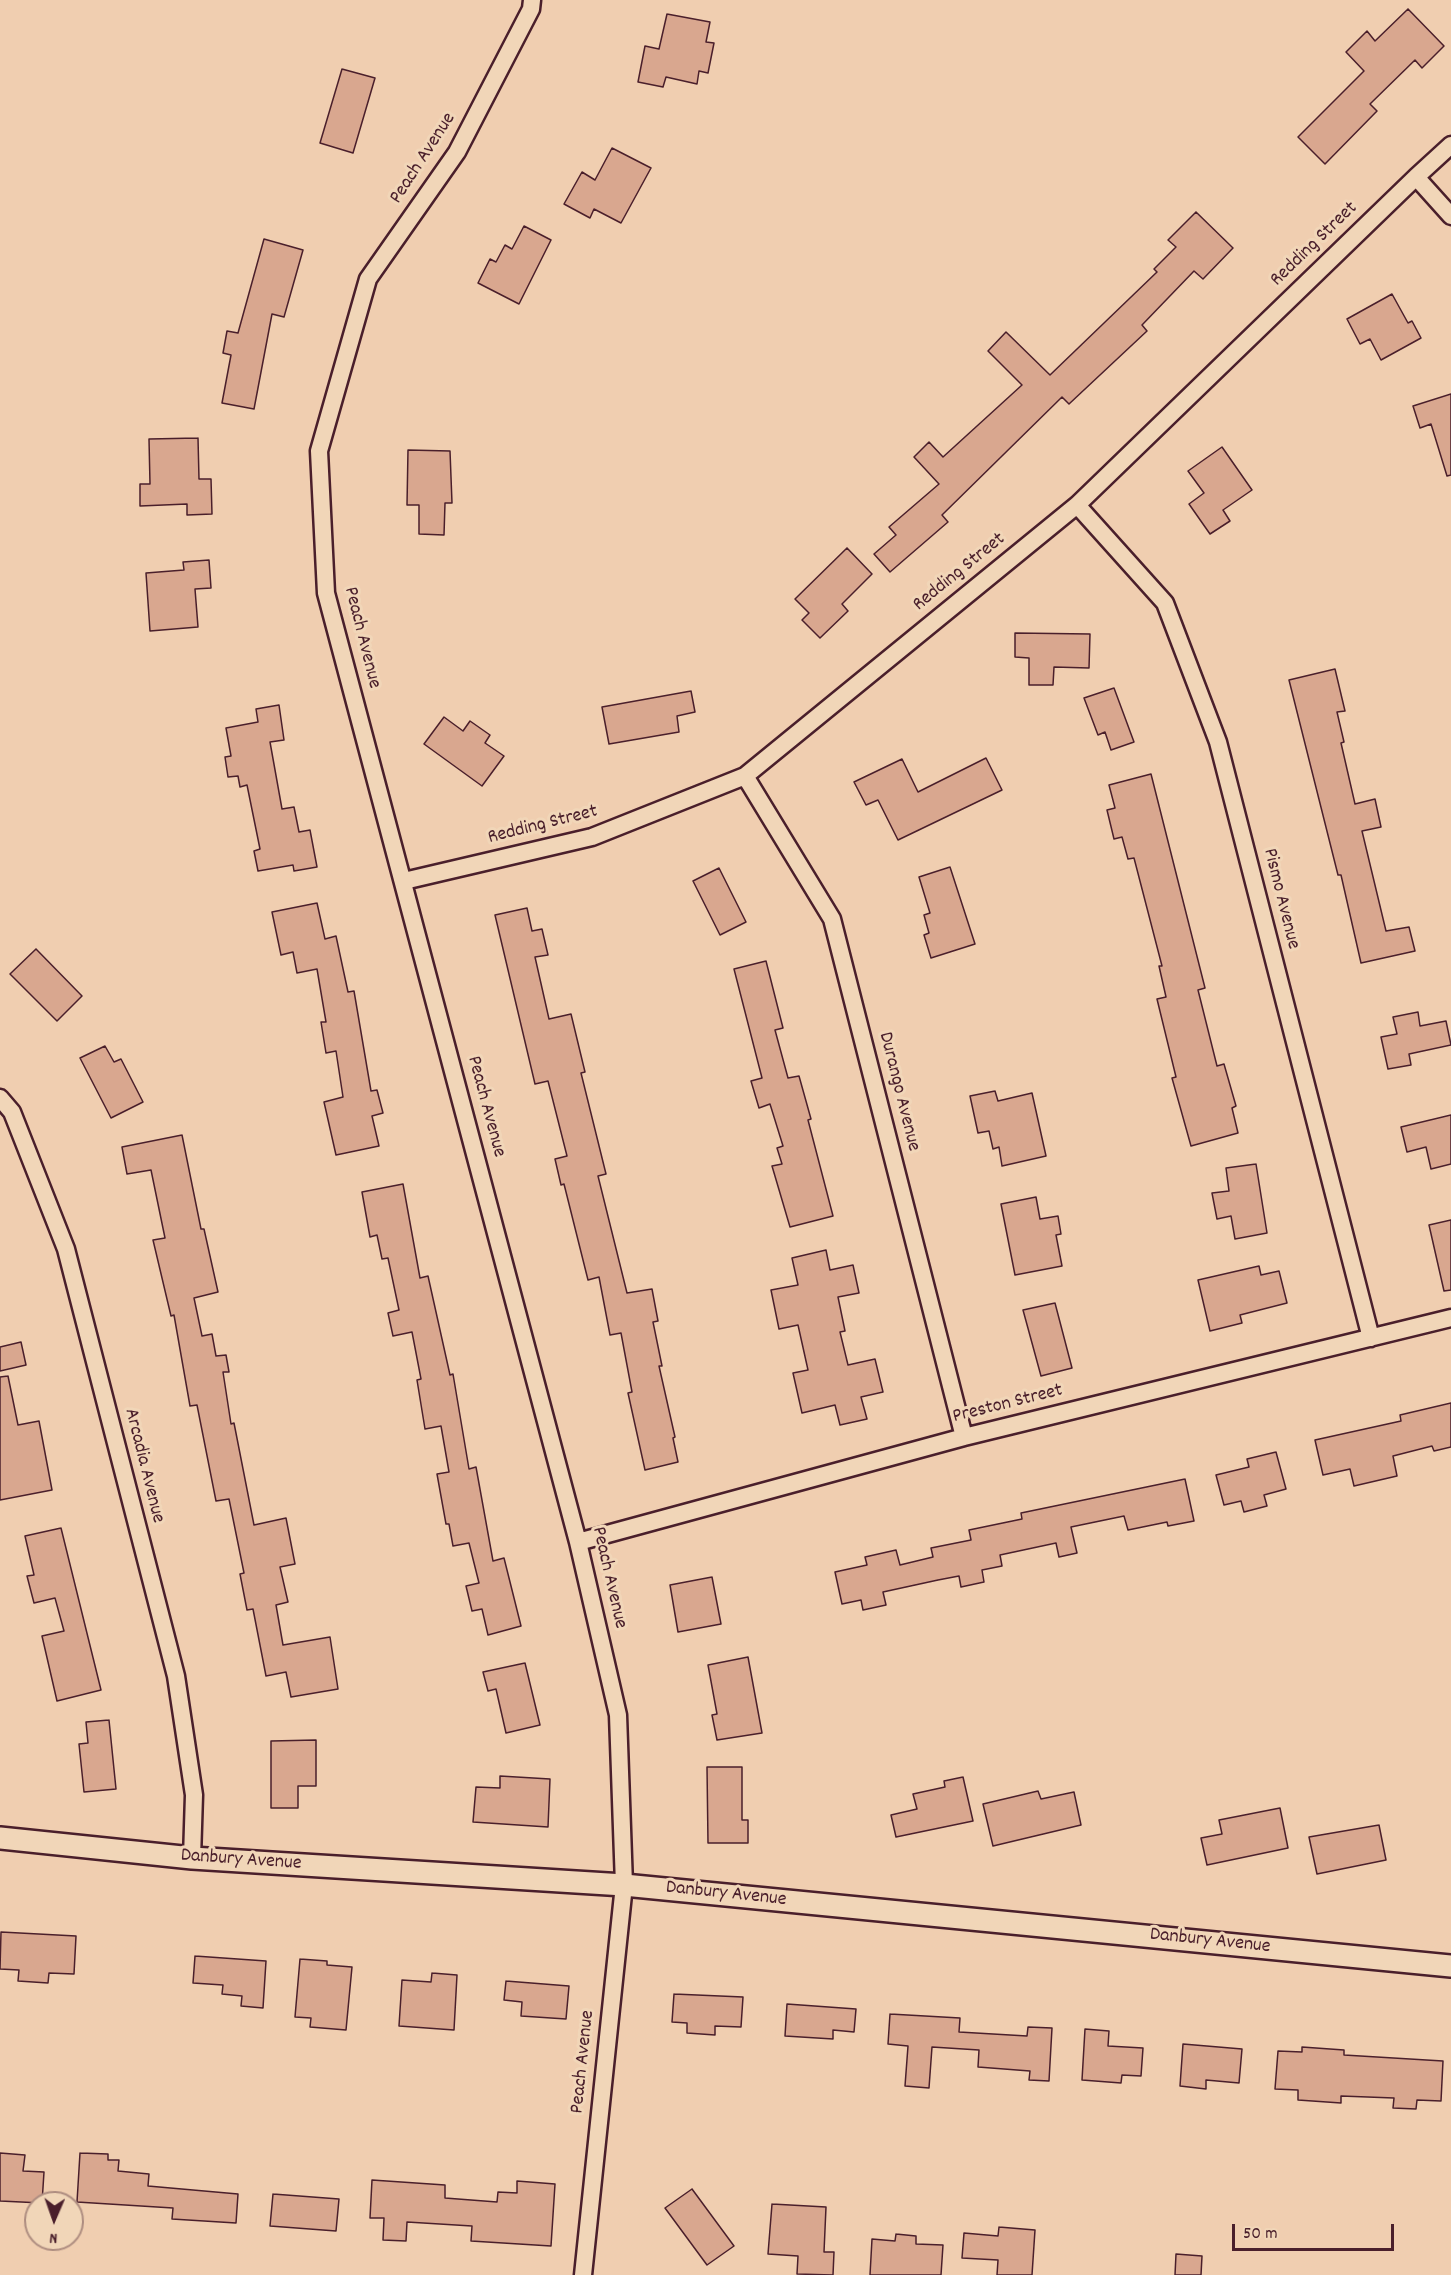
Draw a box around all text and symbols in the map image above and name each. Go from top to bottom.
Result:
street label: Peach Avenue [386,109,462,209]
street label: Redding Street [1266,197,1364,293]
street label: Redding Street [909,528,1011,618]
street label: Peach Avenue [337,585,385,691]
street label: Redding Street [486,801,600,851]
street label: Pismo Avenue [1256,846,1304,952]
street label: Durango Avenue [872,1030,924,1154]
street label: Peach Avenue [460,1054,510,1160]
street label: Preston Street [951,1380,1065,1430]
street label: Arcadia Avenue [117,1406,169,1526]
street label: Peach Avenue [585,1525,631,1631]
street label: Danbury Avenue [180,1845,302,1877]
street label: Danbury Avenue [665,1877,787,1913]
street label: Danbury Avenue [1149,1924,1271,1960]
street label: Peach Avenue [567,2009,601,2115]
north arrow [24,2191,84,2251]
scale bar [1235,2212,1397,2250]
text: 50 m [1243,2222,1278,2247]
text: N [49,2226,58,2249]

